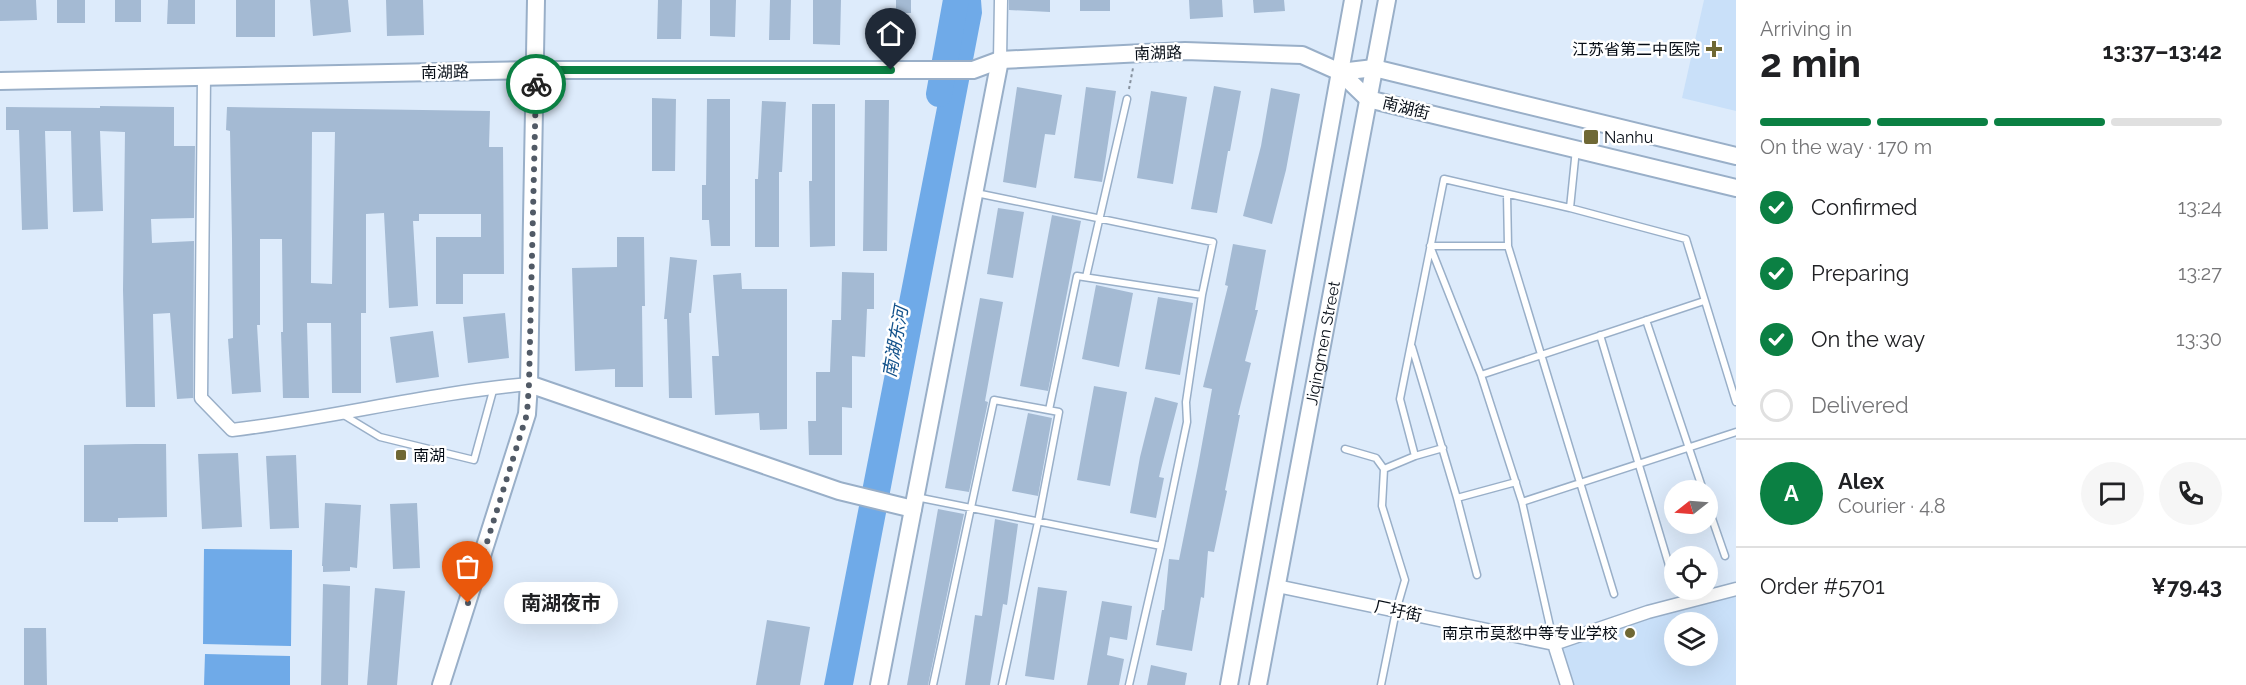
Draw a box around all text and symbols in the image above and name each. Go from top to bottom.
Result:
pin [865,8,916,70]
icon: home [874,17,907,50]
text: Arriving in [1760,17,1852,41]
text: 13:37–13:42 [2102,38,2222,64]
place label: 江苏省第二中医院 [1572,40,1700,59]
marker: 江苏省第二中医院 [1705,40,1723,58]
text: 2 min [1760,40,1861,86]
street label: 南湖路 [1134,43,1182,63]
courier [506,54,566,114]
street label: 南湖路 [421,62,469,82]
icon: bike [520,68,553,101]
street label: 南湖街 [1380,93,1432,123]
marker: Nanhu [1582,128,1600,146]
place label: Nanhu [1604,128,1653,147]
text: On the way · 170 m [1760,135,1932,159]
icon: check [1760,191,1793,224]
text: Confirmed [1811,194,1918,220]
text: 13:24 [2178,195,2222,219]
icon: check [1760,257,1793,290]
text: Preparing [1811,260,1909,286]
text: 13:27 [2178,261,2222,285]
street label: Jiqingmen Street [1301,279,1343,407]
water label: 南湖东河 [878,302,912,379]
icon: check [1760,323,1793,356]
text: On the way [1811,326,1925,352]
text: 13:30 [2176,327,2222,351]
text: Delivered [1811,392,1909,418]
place label: 南湖 [413,446,445,465]
marker: 南湖 [394,448,408,462]
button: chat [2081,462,2144,525]
button: phone [2159,462,2222,525]
text: Alex [1838,468,1884,494]
north arrow [1664,480,1718,534]
map controls [1664,480,1718,666]
text: A [1784,480,1799,506]
text: Courier · 4.8 [1838,494,1946,518]
pin [442,541,493,603]
button: locate [1664,546,1718,600]
icon: bag [451,550,484,583]
text: Order #5701 [1760,573,1885,599]
text: ¥79.43 [2151,573,2222,599]
callout: 南湖夜市 [504,582,618,624]
text: 南湖夜市 [521,591,601,615]
street label: 厂圩街 [1373,597,1423,625]
button: layers [1664,612,1718,666]
place label: 南京市莫愁中等专业学校 [1442,624,1618,643]
marker: 南京市莫愁中等专业学校 [1623,626,1637,640]

